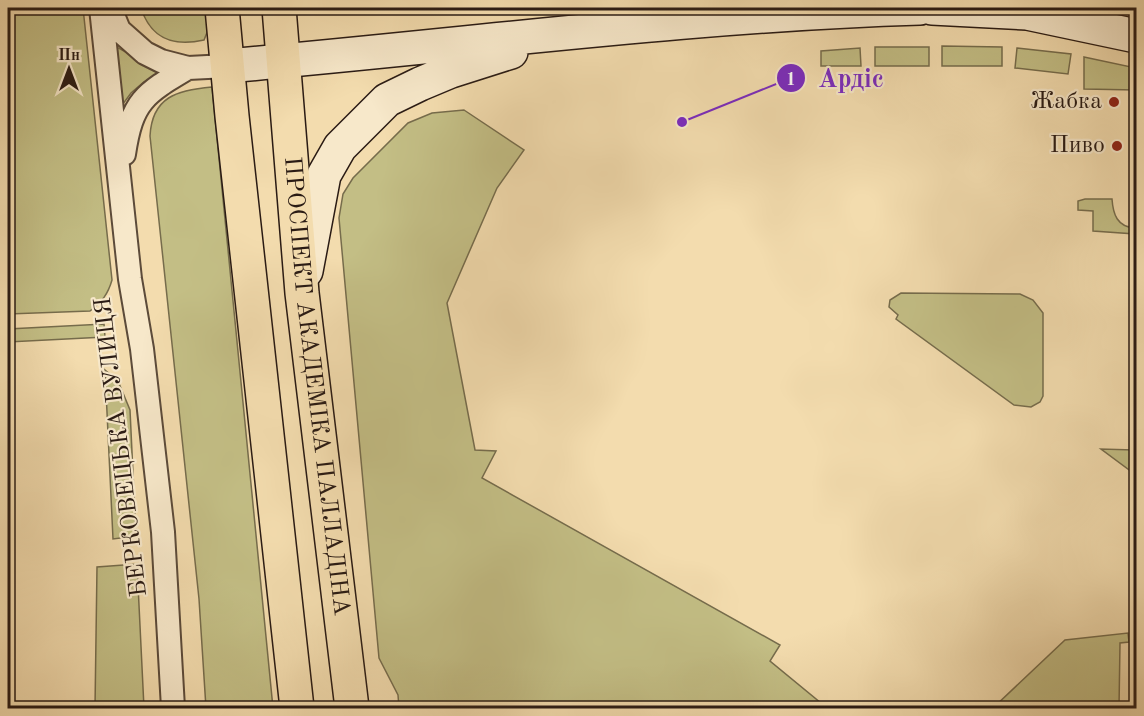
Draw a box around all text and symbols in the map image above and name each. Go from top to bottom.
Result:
north arrow [39,39,99,99]
text: Пн [58,48,80,64]
callout: Ардіс [776,56,896,100]
text: Ардіс [818,67,884,93]
text: 1 [786,71,796,89]
place label: Жабка [1030,90,1102,114]
marker: Жабка [1107,95,1121,109]
place label: Пиво [1050,134,1105,158]
marker: Пиво [1110,139,1124,153]
street label: ПРОСПЕКТ АКАДЕМІКА ПАЛЛАДІНА [279,156,353,617]
street label: БЕРКОВЕЦЬКА ВУЛИЦЯ [92,296,152,598]

